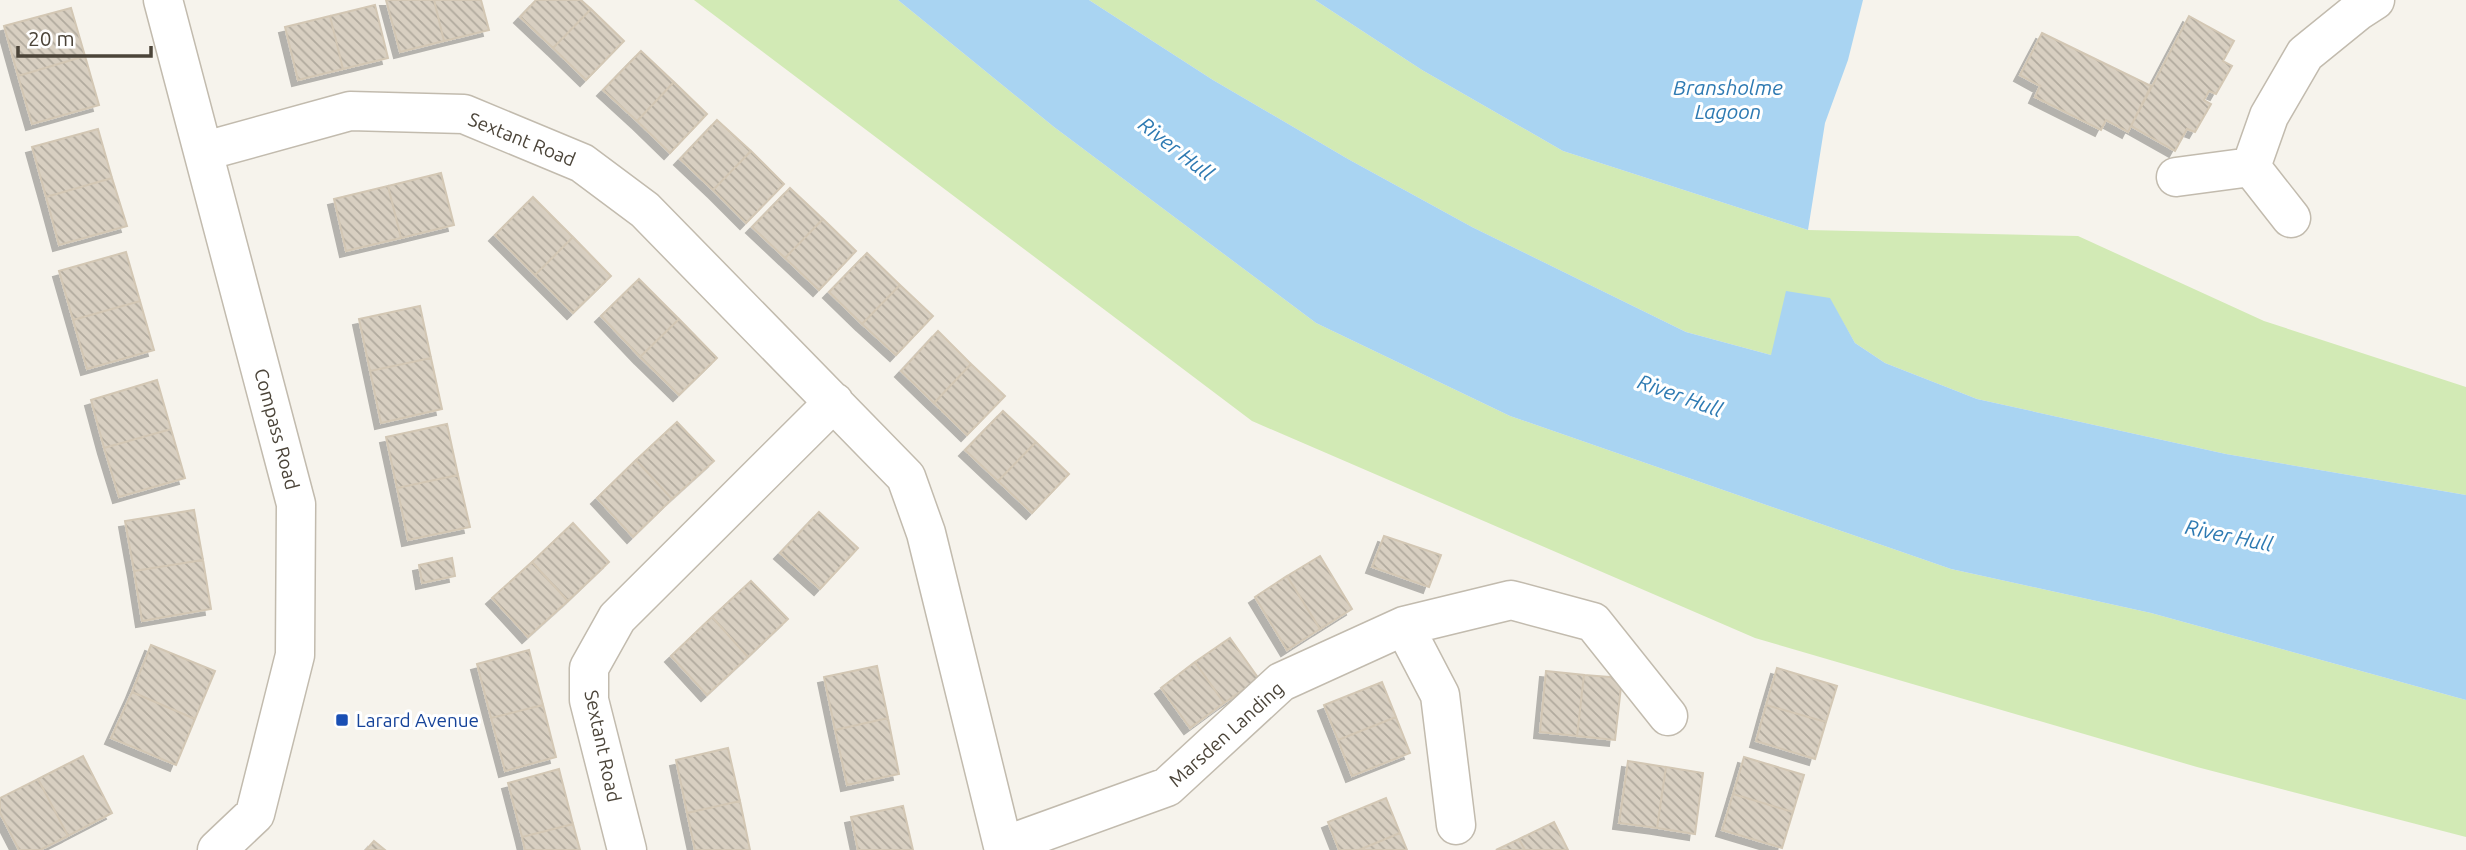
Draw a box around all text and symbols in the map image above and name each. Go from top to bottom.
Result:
scale bar [18,14,150,58]
text: 20 m [28,26,75,50]
water label: Bransholme Lagoon [1673,75,1783,123]
street label: Sextant Road [465,108,579,170]
water label: River Hull [1134,111,1219,185]
street label: Compass Road [250,366,304,492]
water label: River Hull [1635,369,1726,422]
water label: River Hull [2183,514,2275,556]
street label: Marsden Landing [1164,677,1288,791]
street label: Sextant Road [580,688,626,804]
place label: Larard Avenue [356,709,479,731]
marker: Larard Avenue [334,712,350,728]

